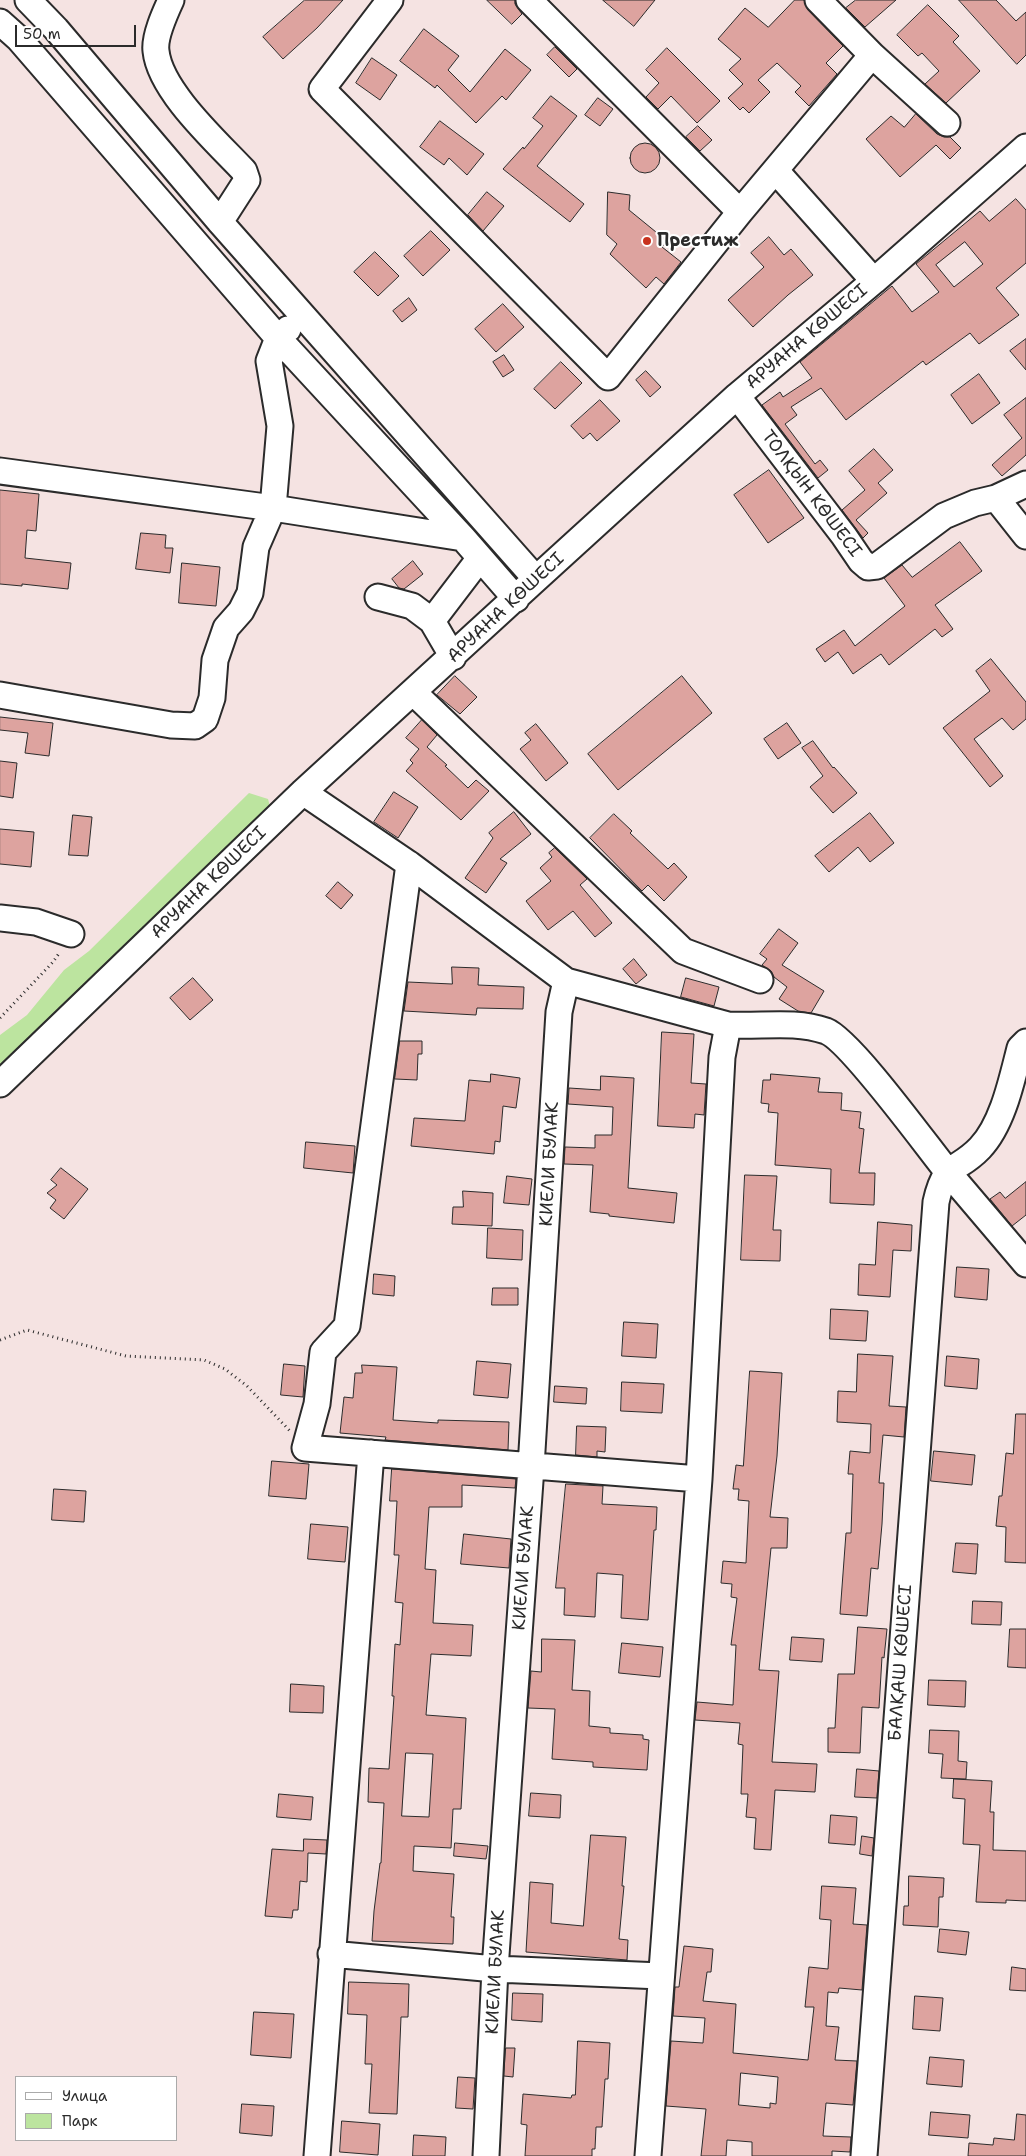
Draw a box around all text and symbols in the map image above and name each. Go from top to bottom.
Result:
scale bar [18,15,139,47]
text: 50 m [23,24,61,44]
place label: Престиж [657,230,739,252]
marker: Престиж [641,235,653,247]
street label: АРУАНА КӨШЕСІ [742,280,872,394]
street label: ТОЛҚЫН КӨШЕСІ [756,426,866,562]
street label: АРУАНА КӨШЕСІ [443,548,569,668]
street label: АРУАНА КӨШЕСІ [147,822,271,944]
street label: КИЕЛИ БУЛАК [536,1101,564,1227]
street label: КИЕЛИ БУЛАК [509,1505,539,1631]
street label: БАЛҚАШ КӨШЕСІ [885,1584,917,1742]
street label: КИЕЛИ БУЛАК [482,1909,510,2035]
legend [15,2076,178,2141]
text: Улица [62,2086,107,2106]
text: Парк [62,2111,98,2131]

